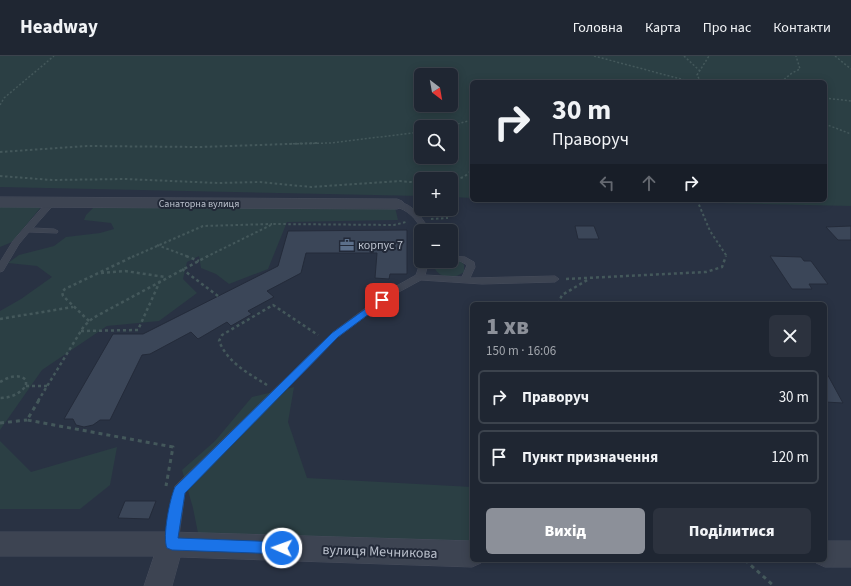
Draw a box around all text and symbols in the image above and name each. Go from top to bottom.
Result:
text: Headway [20,14,98,41]
text: Головна [573,18,623,38]
text: Карта [645,18,681,38]
text: Про нас [703,18,751,38]
text: Контакти [773,18,831,38]
north arrow [414,68,458,112]
map controls [414,68,458,268]
text: 30 m [552,90,611,130]
icon: right [486,96,538,148]
button: search [414,120,458,164]
text: Праворуч [552,127,629,152]
button: + [414,172,458,216]
icon: left [596,172,618,194]
icon: ahead [638,172,660,194]
icon: right [680,172,702,194]
street label: Санаторна вулиця [159,197,239,211]
button: − [414,224,458,268]
office icon: корпус 7 [339,237,355,253]
place label: корпус 7 [358,237,403,254]
pin [365,283,399,317]
icon: arrive [371,289,393,311]
text: 1 хв [486,309,529,344]
button: close [769,315,811,357]
text: 150 m · 16:06 [486,342,556,360]
icon: right [488,386,510,408]
text: Праворуч [522,387,589,408]
text: 30 m [779,387,809,408]
icon: arrive [488,446,510,468]
text: Пункт призначення [522,447,658,468]
text: 120 m [771,447,809,468]
button: Вихід [486,508,645,554]
button: Поділитися [653,508,811,554]
position arrow [261,527,303,569]
street label: вулиця Мечникова [322,540,438,564]

